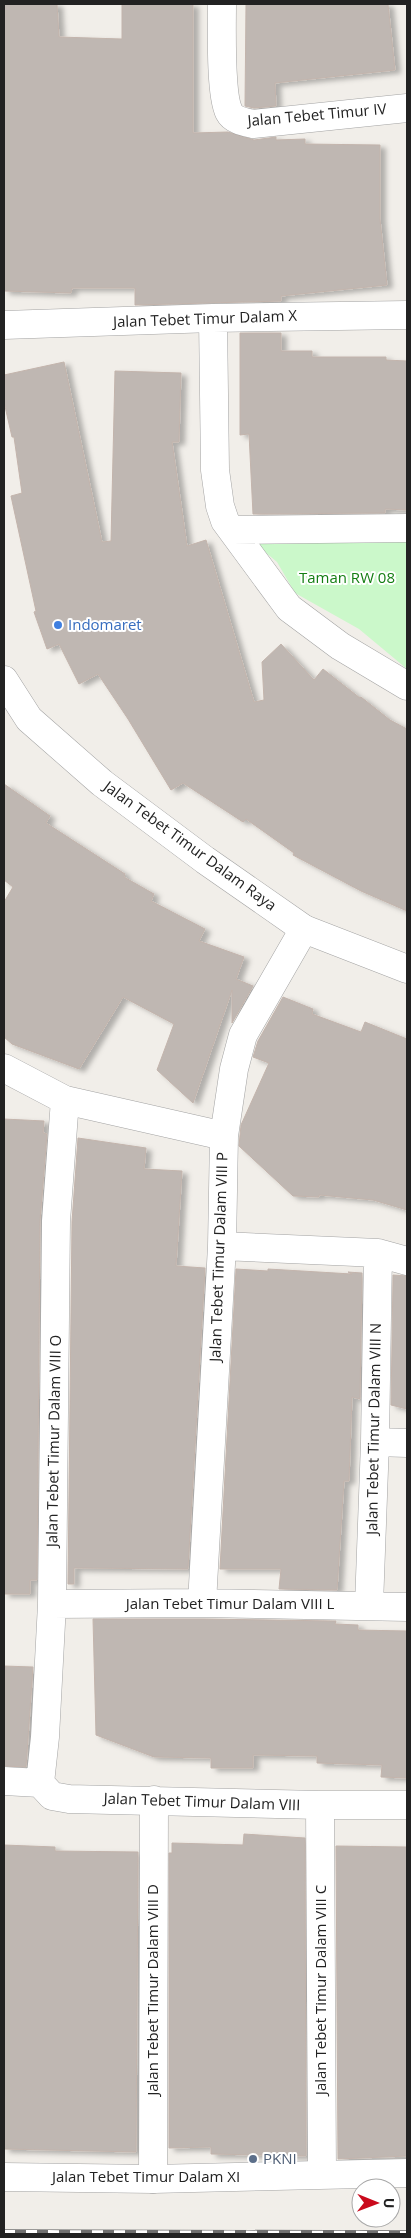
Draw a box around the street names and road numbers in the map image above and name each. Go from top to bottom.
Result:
street label: Jalan Tebet Timur IV [245,98,387,130]
street label: Jalan Tebet Timur Dalam X [111,305,298,331]
street label: Jalan Tebet Timur Dalam Raya [99,775,281,915]
street label: Jalan Tebet Timur Dalam VIII P [204,1152,232,1364]
street label: Jalan Tebet Timur Dalam VIII N [361,1323,385,1537]
street label: Jalan Tebet Timur Dalam VIII O [41,1335,65,1549]
street label: Jalan Tebet Timur Dalam VIII L [124,1593,334,1613]
street label: Jalan Tebet Timur Dalam VIII [101,1788,301,1814]
street label: Jalan Tebet Timur Dalam VIII D [142,1884,162,2098]
street label: Jalan Tebet Timur Dalam VIII C [310,1885,330,2097]
street label: Jalan Tebet Timur Dalam XI [50,2166,240,2186]

